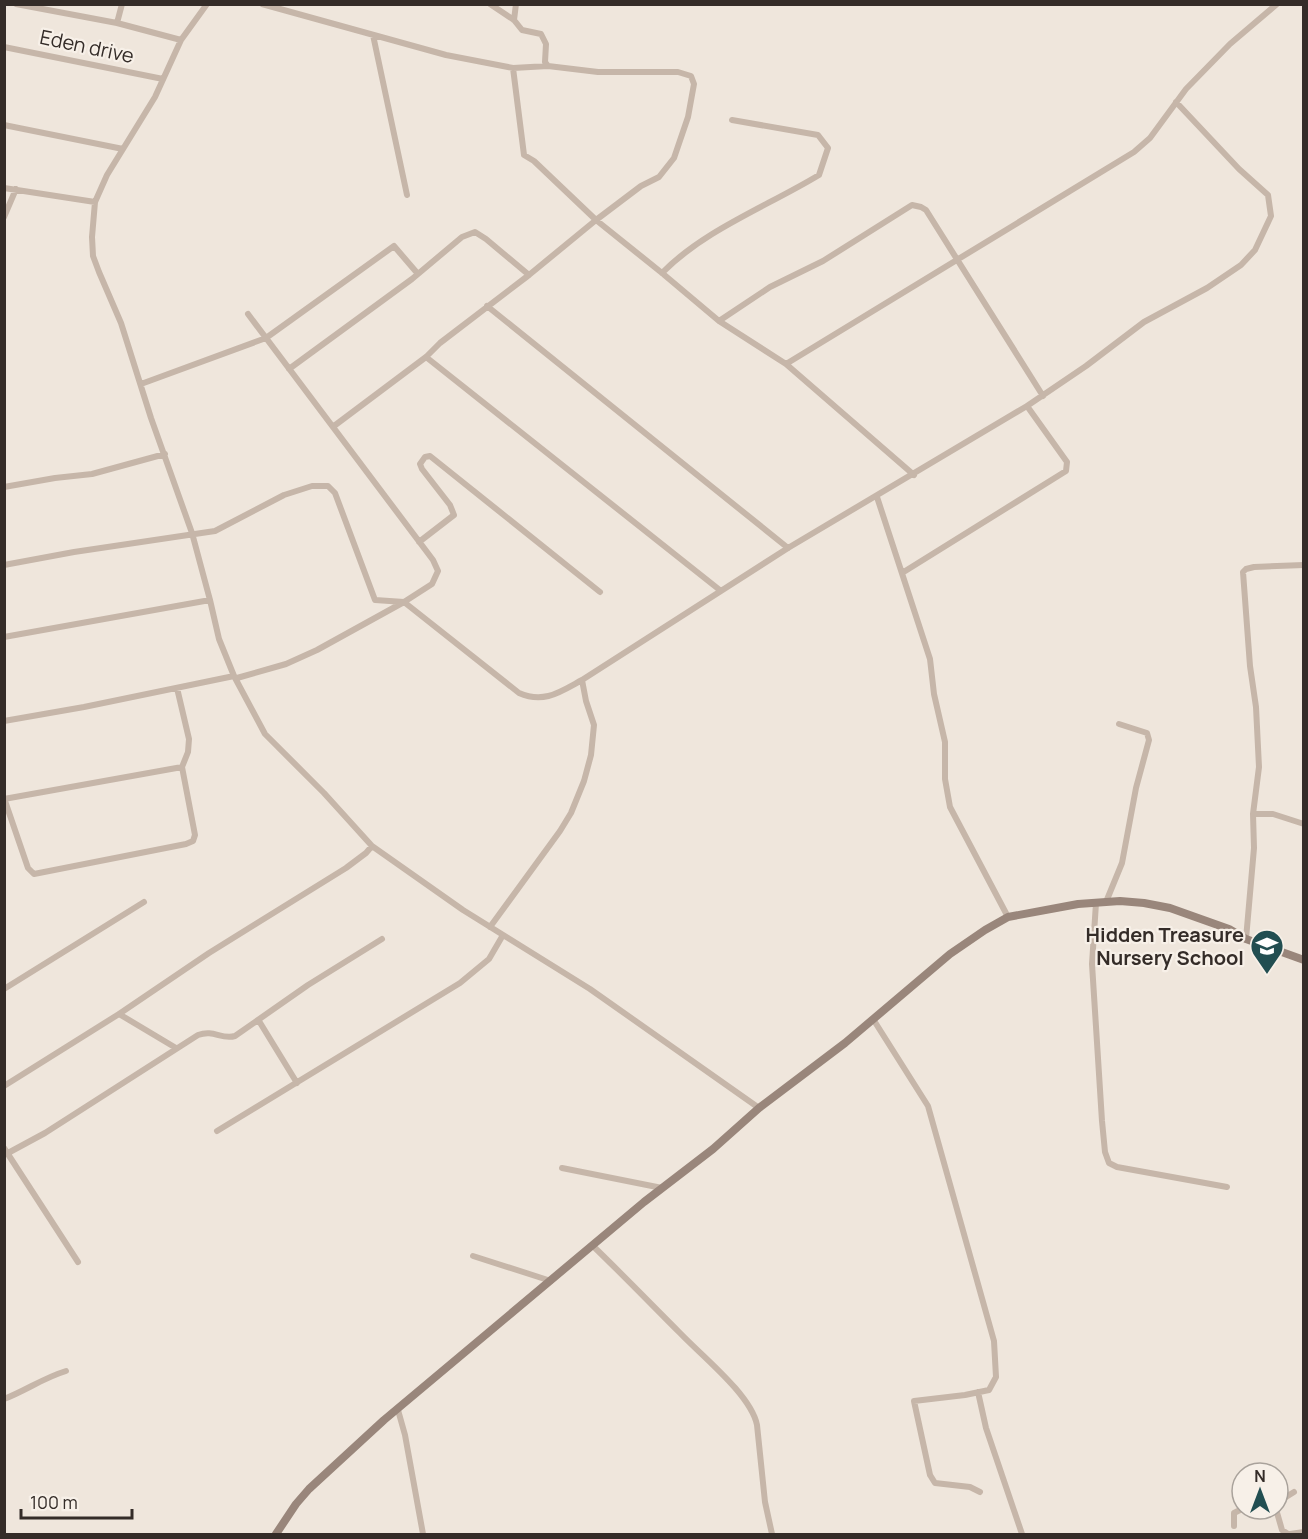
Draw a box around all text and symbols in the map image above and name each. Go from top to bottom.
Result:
street label: Eden drive [37,23,137,69]
place label: Hidden Treasure Nursery School [1086,921,1244,971]
school or university icon: Hidden Treasure Nursery School [1249,928,1285,975]
north arrow [1230,1461,1290,1521]
text: N [1254,1465,1266,1487]
scale bar [21,1482,132,1520]
text: 100 m [30,1490,78,1514]

